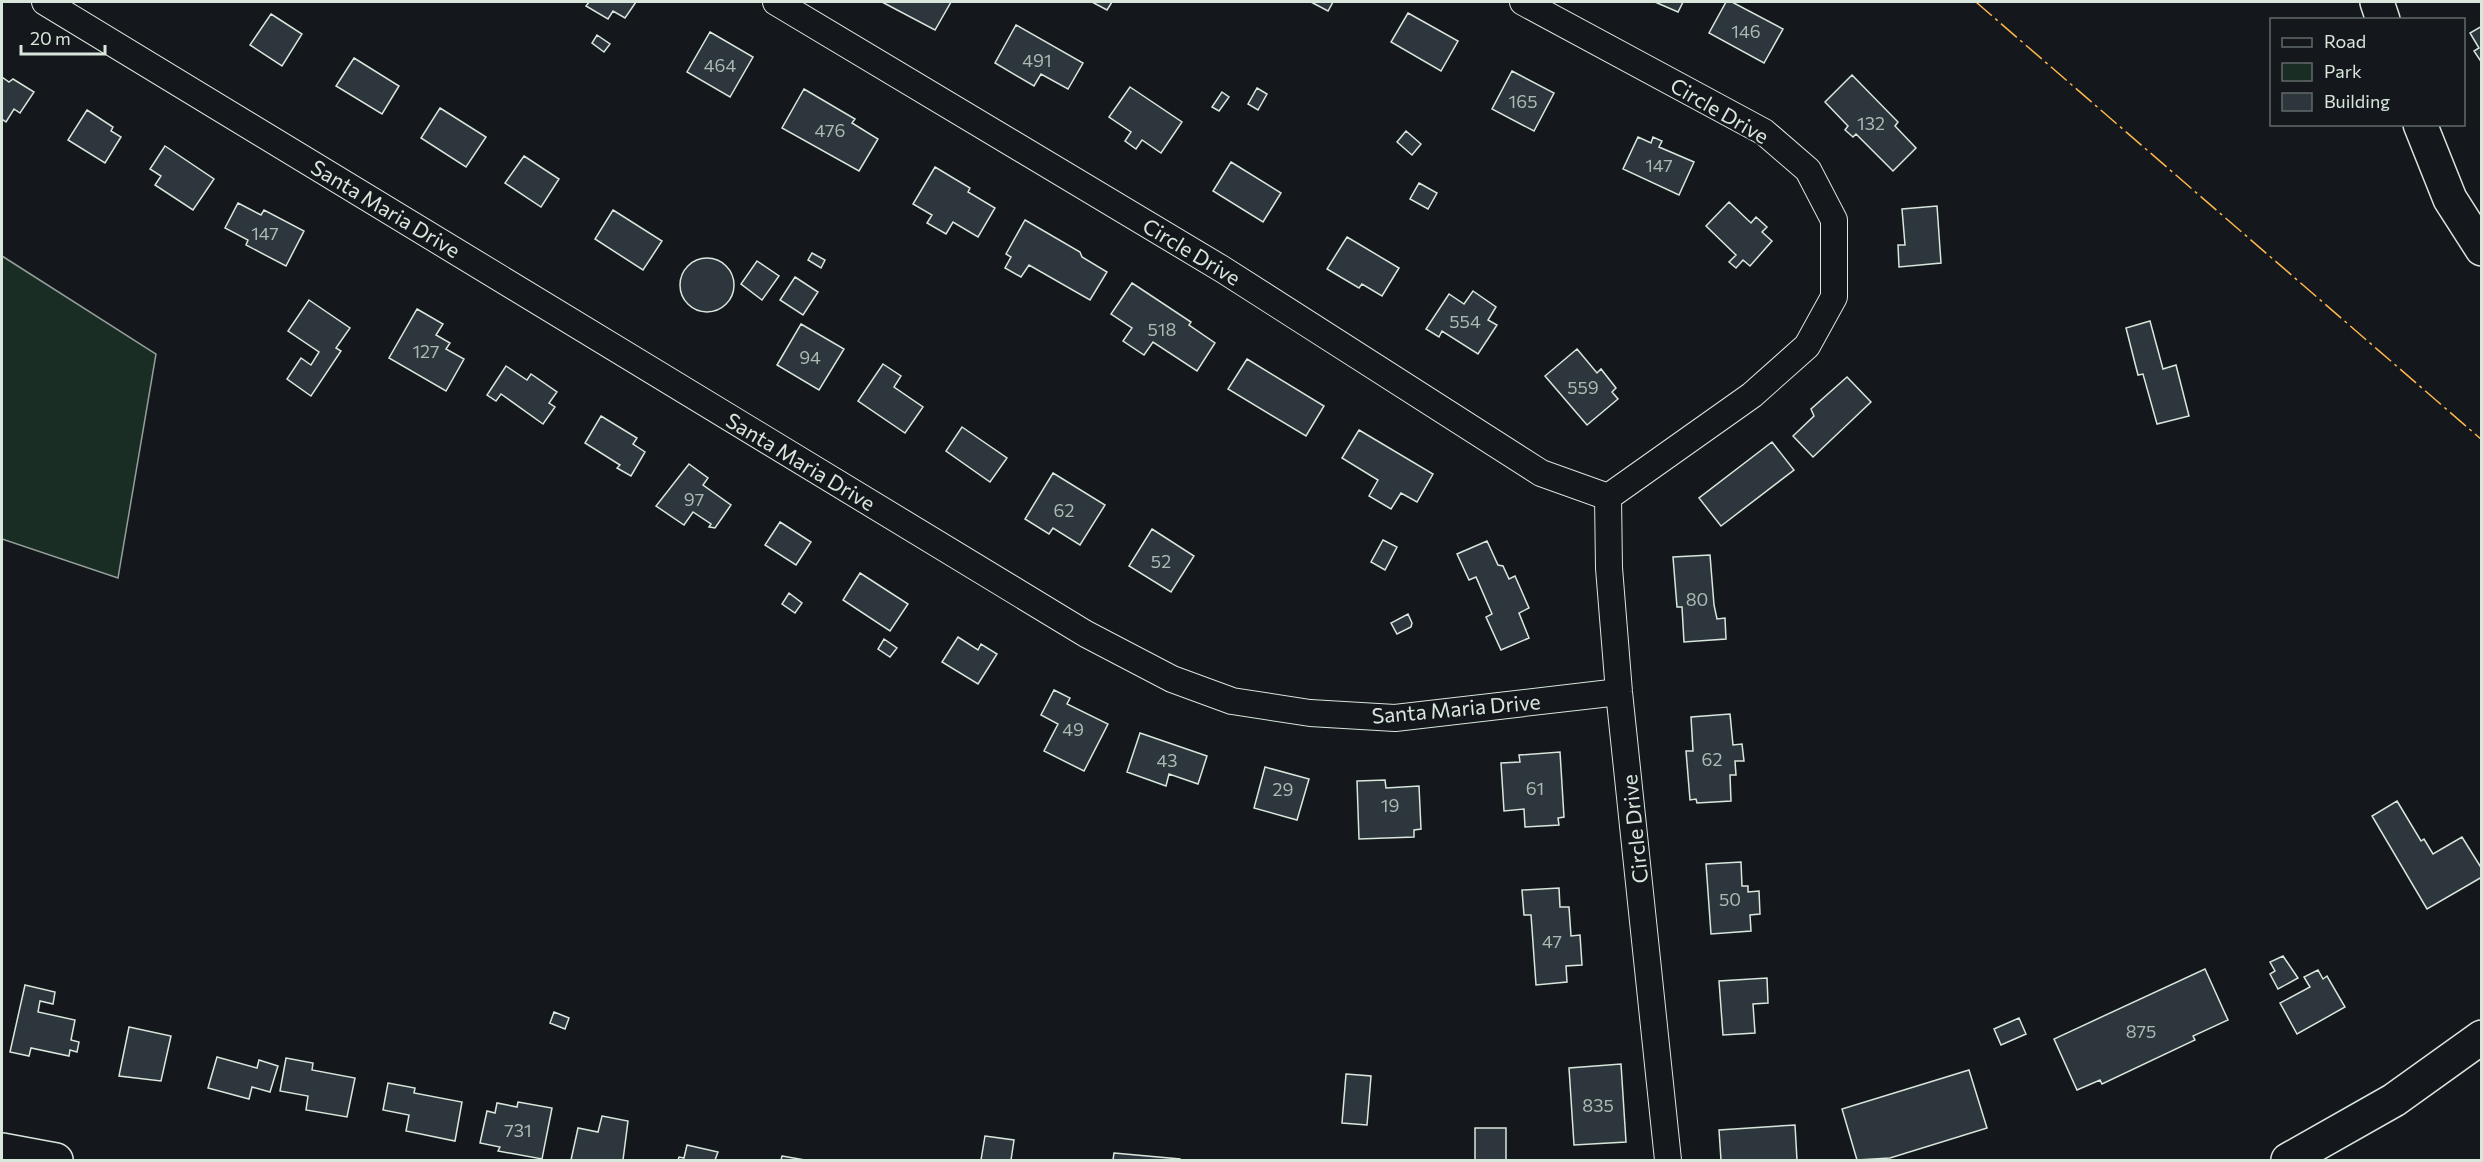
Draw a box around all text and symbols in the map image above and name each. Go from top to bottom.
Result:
scale bar [21,18,105,56]
legend [2270,18,2465,126]
house number: 146 [1731,20,1761,42]
text: 20 m [30,27,71,49]
text: Road [2324,30,2366,52]
house number: 491 [1022,49,1052,71]
house number: 464 [704,54,736,76]
text: Park [2324,60,2362,82]
street label: Circle Drive [1666,72,1774,148]
house number: 165 [1509,90,1537,112]
text: Building [2324,90,2390,112]
house number: 132 [1857,112,1885,134]
house number: 476 [815,119,845,141]
street label: Santa Maria Drive [307,154,465,262]
house number: 147 [1645,154,1673,176]
street label: Circle Drive [1139,212,1245,290]
house number: 147 [251,222,279,244]
house number: 554 [1449,310,1481,332]
house number: 518 [1148,318,1177,340]
house number: 127 [412,340,440,362]
house number: 94 [799,346,821,368]
house number: 559 [1567,376,1599,398]
street label: Santa Maria Drive [722,407,880,515]
house number: 97 [684,488,704,510]
house number: 62 [1054,499,1074,521]
house number: 52 [1151,550,1171,572]
house number: 80 [1686,588,1708,610]
street label: Santa Maria Drive [1371,688,1541,728]
house number: 49 [1062,718,1084,740]
house number: 62 [1702,748,1722,770]
house number: 43 [1156,749,1178,771]
street label: Circle Drive [1616,773,1652,885]
house number: 61 [1526,777,1544,799]
house number: 29 [1273,778,1293,800]
house number: 19 [1381,794,1399,816]
house number: 50 [1719,888,1741,910]
house number: 47 [1542,930,1562,952]
house number: 875 [2126,1020,2156,1042]
house number: 835 [1582,1094,1614,1116]
house number: 731 [504,1119,532,1141]

